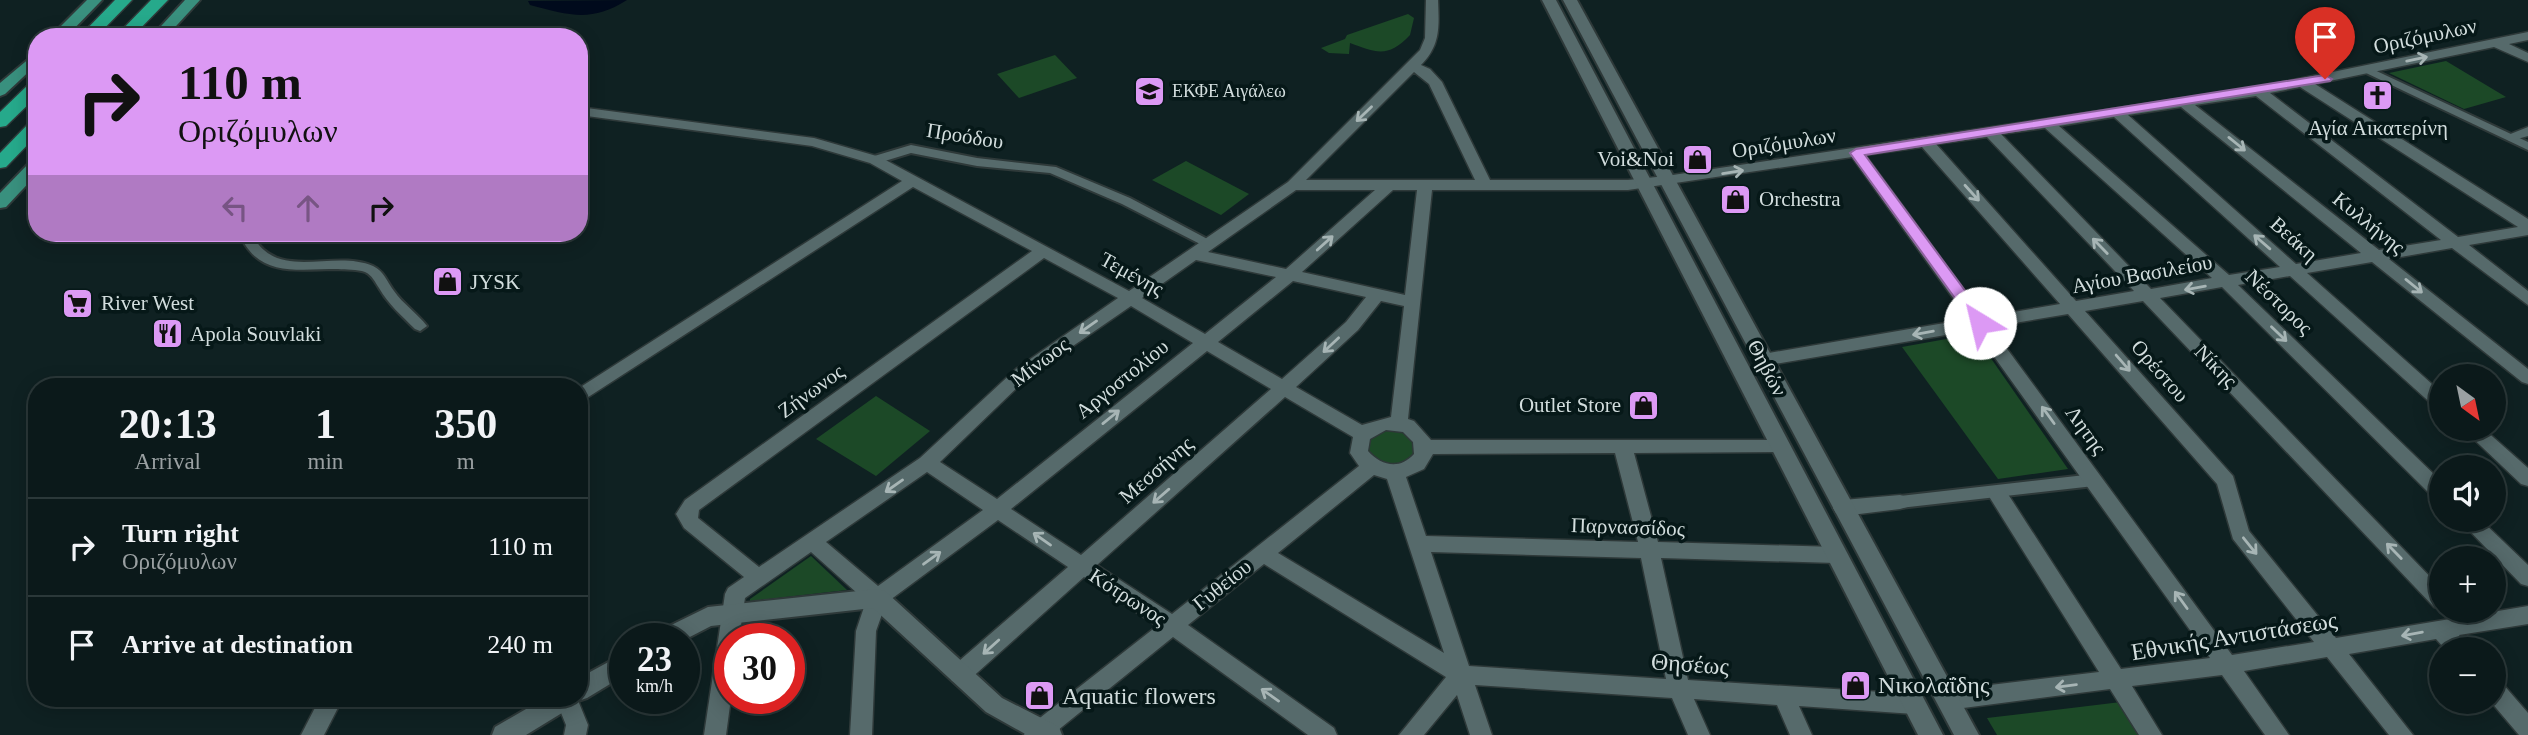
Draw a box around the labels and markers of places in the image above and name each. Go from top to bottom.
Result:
pin [2295,7,2355,79]
school or university icon: ΕΚΦΕ Αιγάλεω [1132,74,1166,108]
church icon: Αγία Αικατερίνη [2361,79,2395,113]
place label: ΕΚΦΕ Αιγάλεω [1172,81,1286,101]
place label: Αγία Αικατερίνη [2308,116,2448,140]
shop icon: Voi&Noi [1680,142,1714,176]
place label: Voi&Noi [1597,147,1674,171]
shop icon: Orchestra [1719,182,1753,216]
place label: Orchestra [1759,187,1841,211]
shop icon: JYSK [430,265,464,299]
place label: JYSK [470,270,520,294]
supermarket icon: River West [61,286,95,320]
place label: River West [101,291,194,315]
restaurant icon: Apola Souvlaki [150,317,184,351]
place label: Apola Souvlaki [190,322,321,346]
shop icon: Outlet Store [1627,388,1661,422]
place label: Outlet Store [1519,393,1621,417]
shop icon: Νικολαΐδης [1838,668,1872,702]
place label: Νικολαΐδης [1878,672,1990,698]
shop icon: Aquatic flowers [1022,679,1056,713]
place label: Aquatic flowers [1062,683,1216,709]

